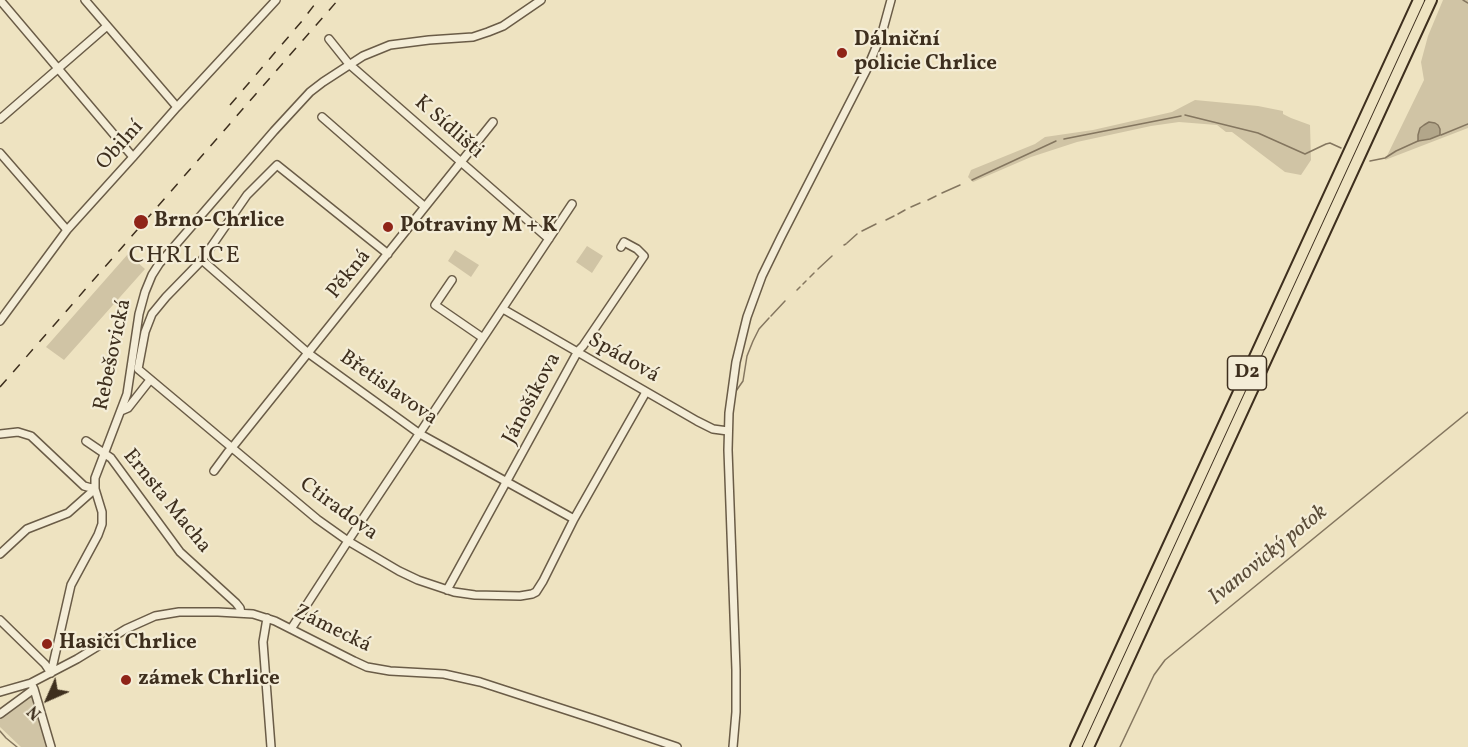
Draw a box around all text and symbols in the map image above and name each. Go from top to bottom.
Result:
place label: Dálniční policie Chrlice [854,28,997,78]
marker: Dálniční policie Chrlice [835,46,849,60]
street label: K Sídlišti [408,91,488,165]
street label: Obilní [92,116,150,176]
place label: Brno-Chrlice [154,209,284,235]
marker: Brno-Chrlice [132,213,150,231]
place label: Potraviny M + K [400,214,557,240]
marker: Potraviny M + K [381,220,395,234]
district label: CHRLICE [129,244,241,272]
street label: Pěkná [323,245,377,305]
street label: Rebešovická [90,297,138,413]
street label: Spádová [583,328,663,390]
street label: Břetislavova [334,346,442,432]
street label: Jánošíkova [498,349,568,449]
road number: D2 [1228,356,1266,390]
street label: Ernsta Macha [116,445,216,559]
street label: Ctiradova [294,473,382,547]
water label: Ivanovický potok [1204,500,1334,612]
street label: Zámecká [289,600,375,660]
place label: Hasiči Chrlice [59,631,197,657]
marker: Hasiči Chrlice [40,637,54,651]
place label: zámek Chrlice [138,667,280,693]
north arrow [18,669,78,729]
marker: zámek Chrlice [119,673,133,687]
text: N [23,700,47,724]

